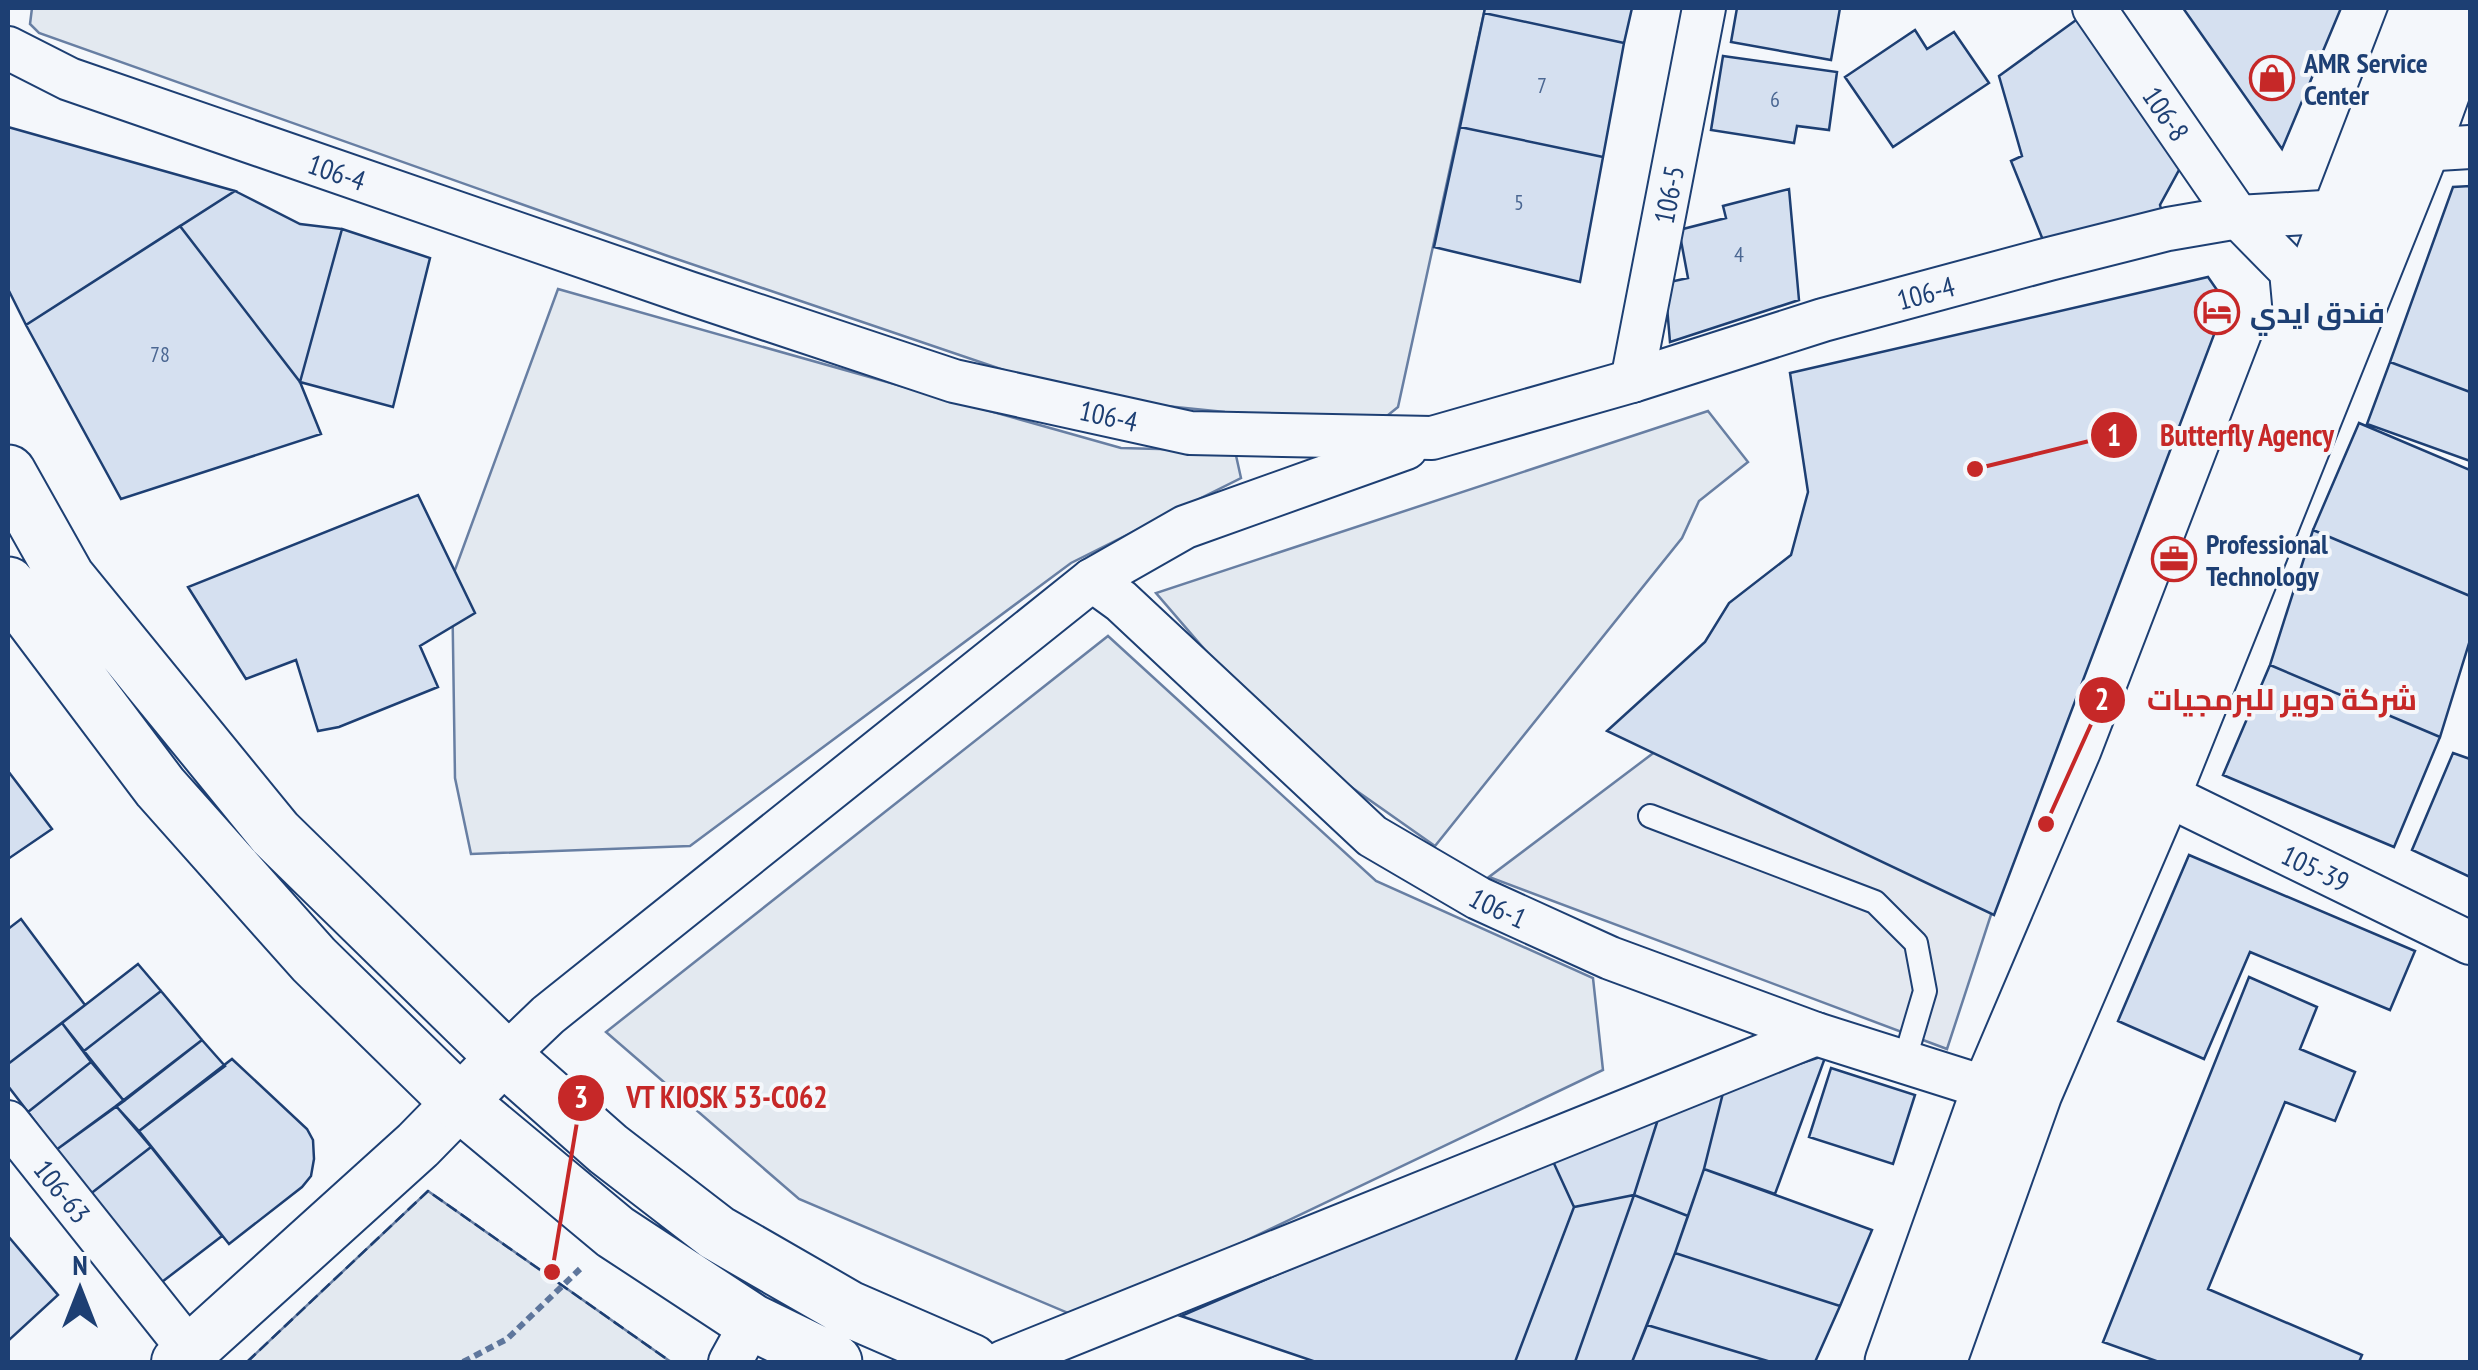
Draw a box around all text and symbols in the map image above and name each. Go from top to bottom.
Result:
place label: AMR Service Center [2303,44,2428,113]
shop icon: AMR Service Center [2249,55,2295,101]
house number: 7 [1537,71,1547,99]
street label: 106-8 [2135,79,2198,148]
house number: 6 [1770,85,1780,113]
street label: 106-4 [303,144,371,199]
street label: 106-5 [1644,162,1692,227]
house number: 5 [1514,188,1524,216]
house number: 4 [1734,240,1744,268]
street label: 106-4 [1892,267,1959,318]
hotel icon: فندق ايدي [2194,289,2240,335]
place label: فندق ايدي [2250,294,2385,336]
house number: 78 [150,340,170,368]
street label: 106-4 [1076,391,1142,440]
callout: Butterfly Agency [2089,405,2355,465]
text: 1 [2107,415,2121,454]
text: Butterfly Agency [2160,415,2335,454]
place label: Professional Technology [2206,525,2328,594]
office icon: Professional Technology [2151,536,2197,582]
callout: شركة دوير للبرمجيات [2077,670,2437,730]
text: 2 [2095,679,2109,718]
text: شركة دوير للبرمجيات [2147,679,2417,718]
street label: 105-39 [2276,835,2356,900]
street label: 106-1 [1463,879,1533,936]
callout: VT KIOSK 53-C062 [556,1068,849,1128]
text: 3 [574,1077,588,1116]
text: VT KIOSK 53-C062 [625,1077,828,1116]
street label: 106-63 [26,1151,99,1230]
north arrow [30,1240,130,1340]
text: N [72,1246,88,1283]

